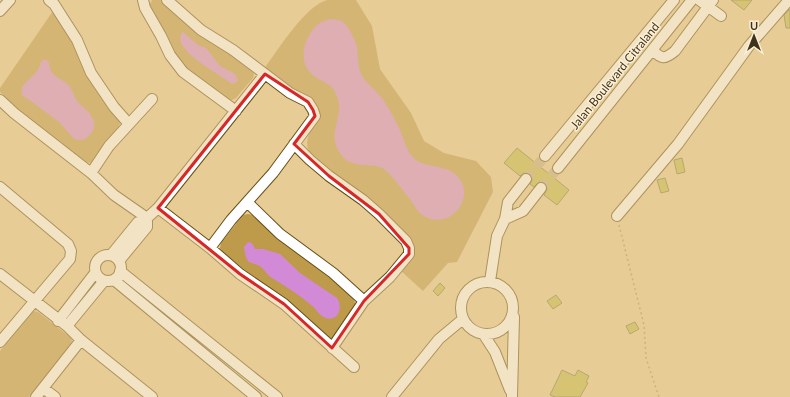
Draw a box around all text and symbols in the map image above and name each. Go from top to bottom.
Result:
north arrow [734,16,774,56]
street label: Jalan Boulevard Citraland [567,19,662,132]
text: U [750,19,758,32]

